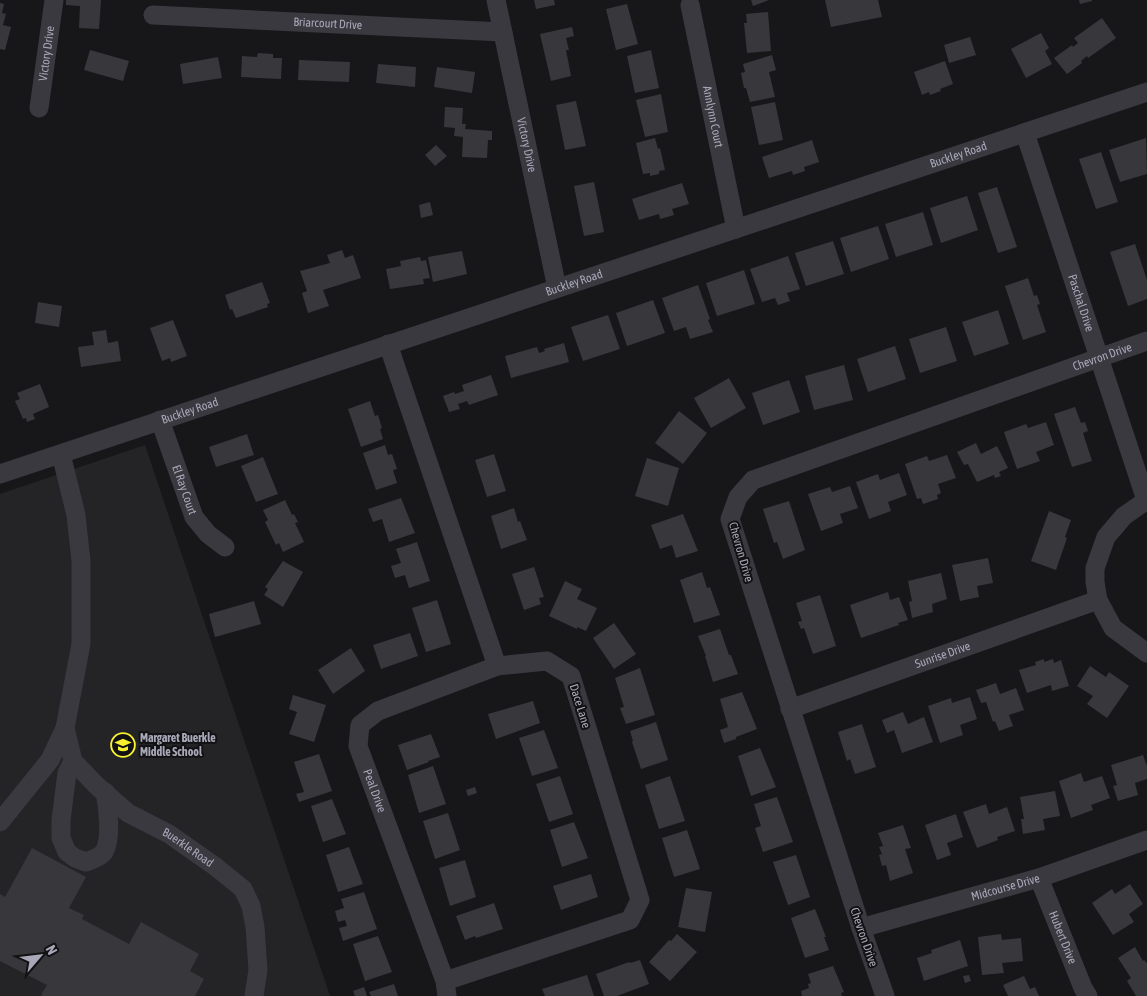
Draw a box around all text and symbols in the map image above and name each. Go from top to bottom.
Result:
street label: Briarcourt Drive [293,15,363,32]
street label: Victory Drive [36,25,57,82]
street label: Annlynn Court [700,85,726,149]
street label: Victory Drive [514,116,539,173]
street label: Buckley Road [928,139,989,171]
street label: Buckley Road [544,267,604,299]
street label: Paschal Drive [1065,273,1097,333]
street label: Chevron Drive [1071,340,1134,374]
street label: Buckley Road [159,395,220,427]
street label: El Ray Court [169,463,200,517]
street label: Chevron Drive [726,521,756,583]
street label: Sunrise Drive [913,639,972,671]
street label: Dace Lane [567,682,593,730]
place label: Margaret Buerkle Middle School [140,731,216,759]
school or university icon: Margaret Buerkle Middle School [110,732,136,758]
street label: Peal Drive [360,767,389,814]
street label: Buerkle Road [160,825,216,870]
street label: Midcourse Drive [970,871,1041,904]
street label: Chevron Drive [847,906,881,968]
street label: Hubert Drive [1046,909,1080,966]
north arrow [15,931,65,981]
text: N [42,942,60,957]

